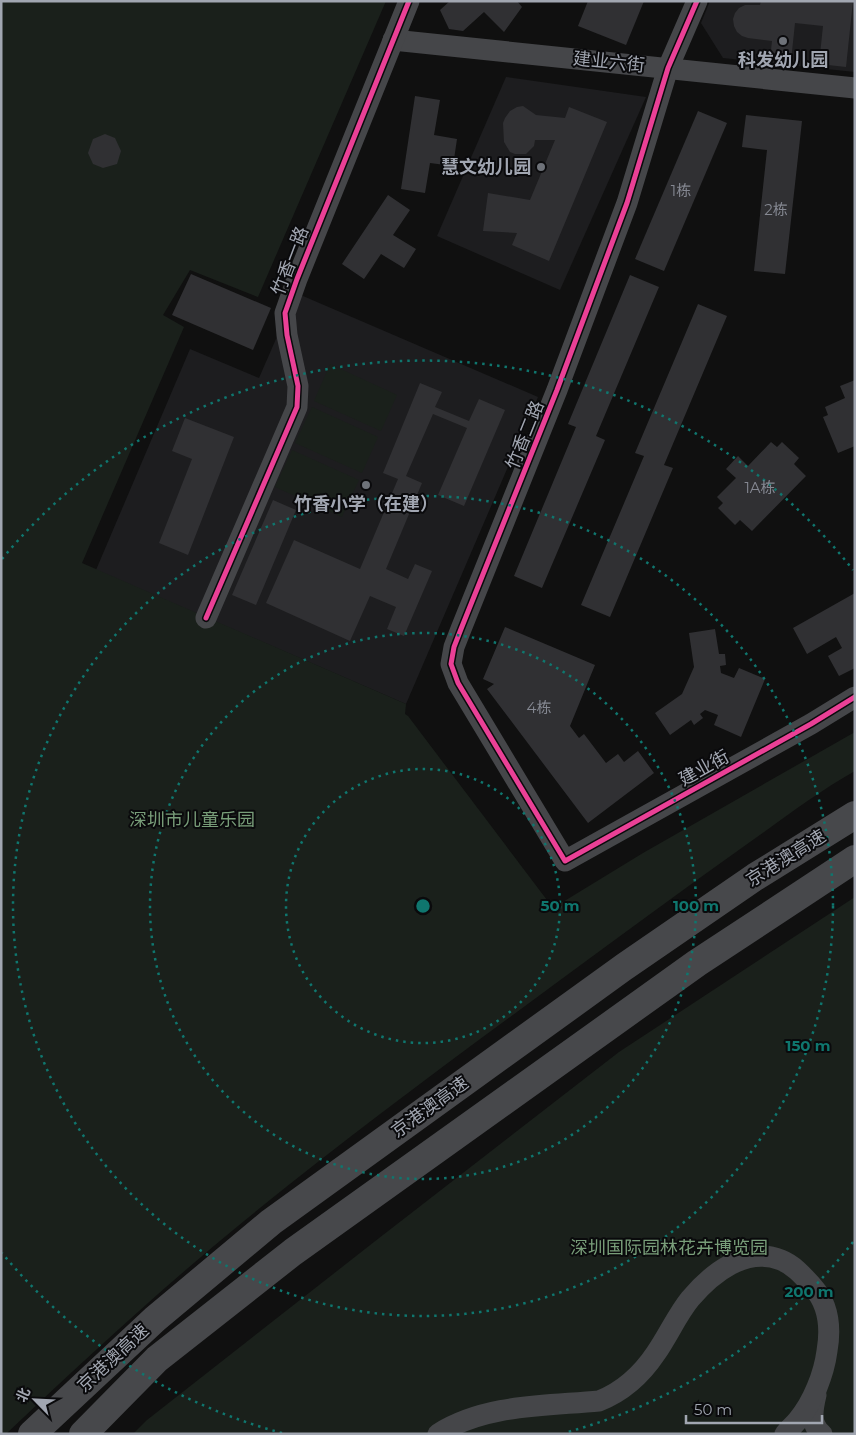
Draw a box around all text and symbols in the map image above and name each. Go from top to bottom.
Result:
marker: 科发幼儿园 [777,35,789,47]
street label: 建业六街 [572,47,646,77]
place label: 科发幼儿园 [738,49,828,71]
place label: 慧文幼儿园 [441,156,531,178]
marker: 慧文幼儿园 [535,161,547,173]
house number: 1栋 [671,181,691,200]
house number: 2栋 [764,200,788,219]
street label: 竹香一路 [267,223,313,299]
street label: 竹香二路 [501,398,549,472]
house number: 1A栋 [744,478,776,497]
marker: 竹香小学（在建） [360,479,372,491]
place label: 竹香小学（在建） [294,493,438,515]
house number: 4栋 [527,698,551,717]
street label: 建业街 [675,745,733,791]
park label: 深圳市儿童乐园 [129,809,255,831]
street label: 京港澳高速 [742,825,830,891]
text: 50 m [540,896,580,915]
text: 100 m [673,896,719,915]
centre of rings [414,897,432,915]
text: 150 m [786,1036,830,1055]
street label: 京港澳高速 [387,1072,473,1142]
park label: 深圳国际园林花卉博览园 [570,1237,768,1259]
text: 200 m [784,1282,834,1301]
street label: 京港澳高速 [73,1319,153,1397]
north arrow [10,1375,60,1425]
text: 北 [12,1385,34,1405]
scale bar [686,1392,822,1424]
text: 50 m [694,1400,732,1419]

